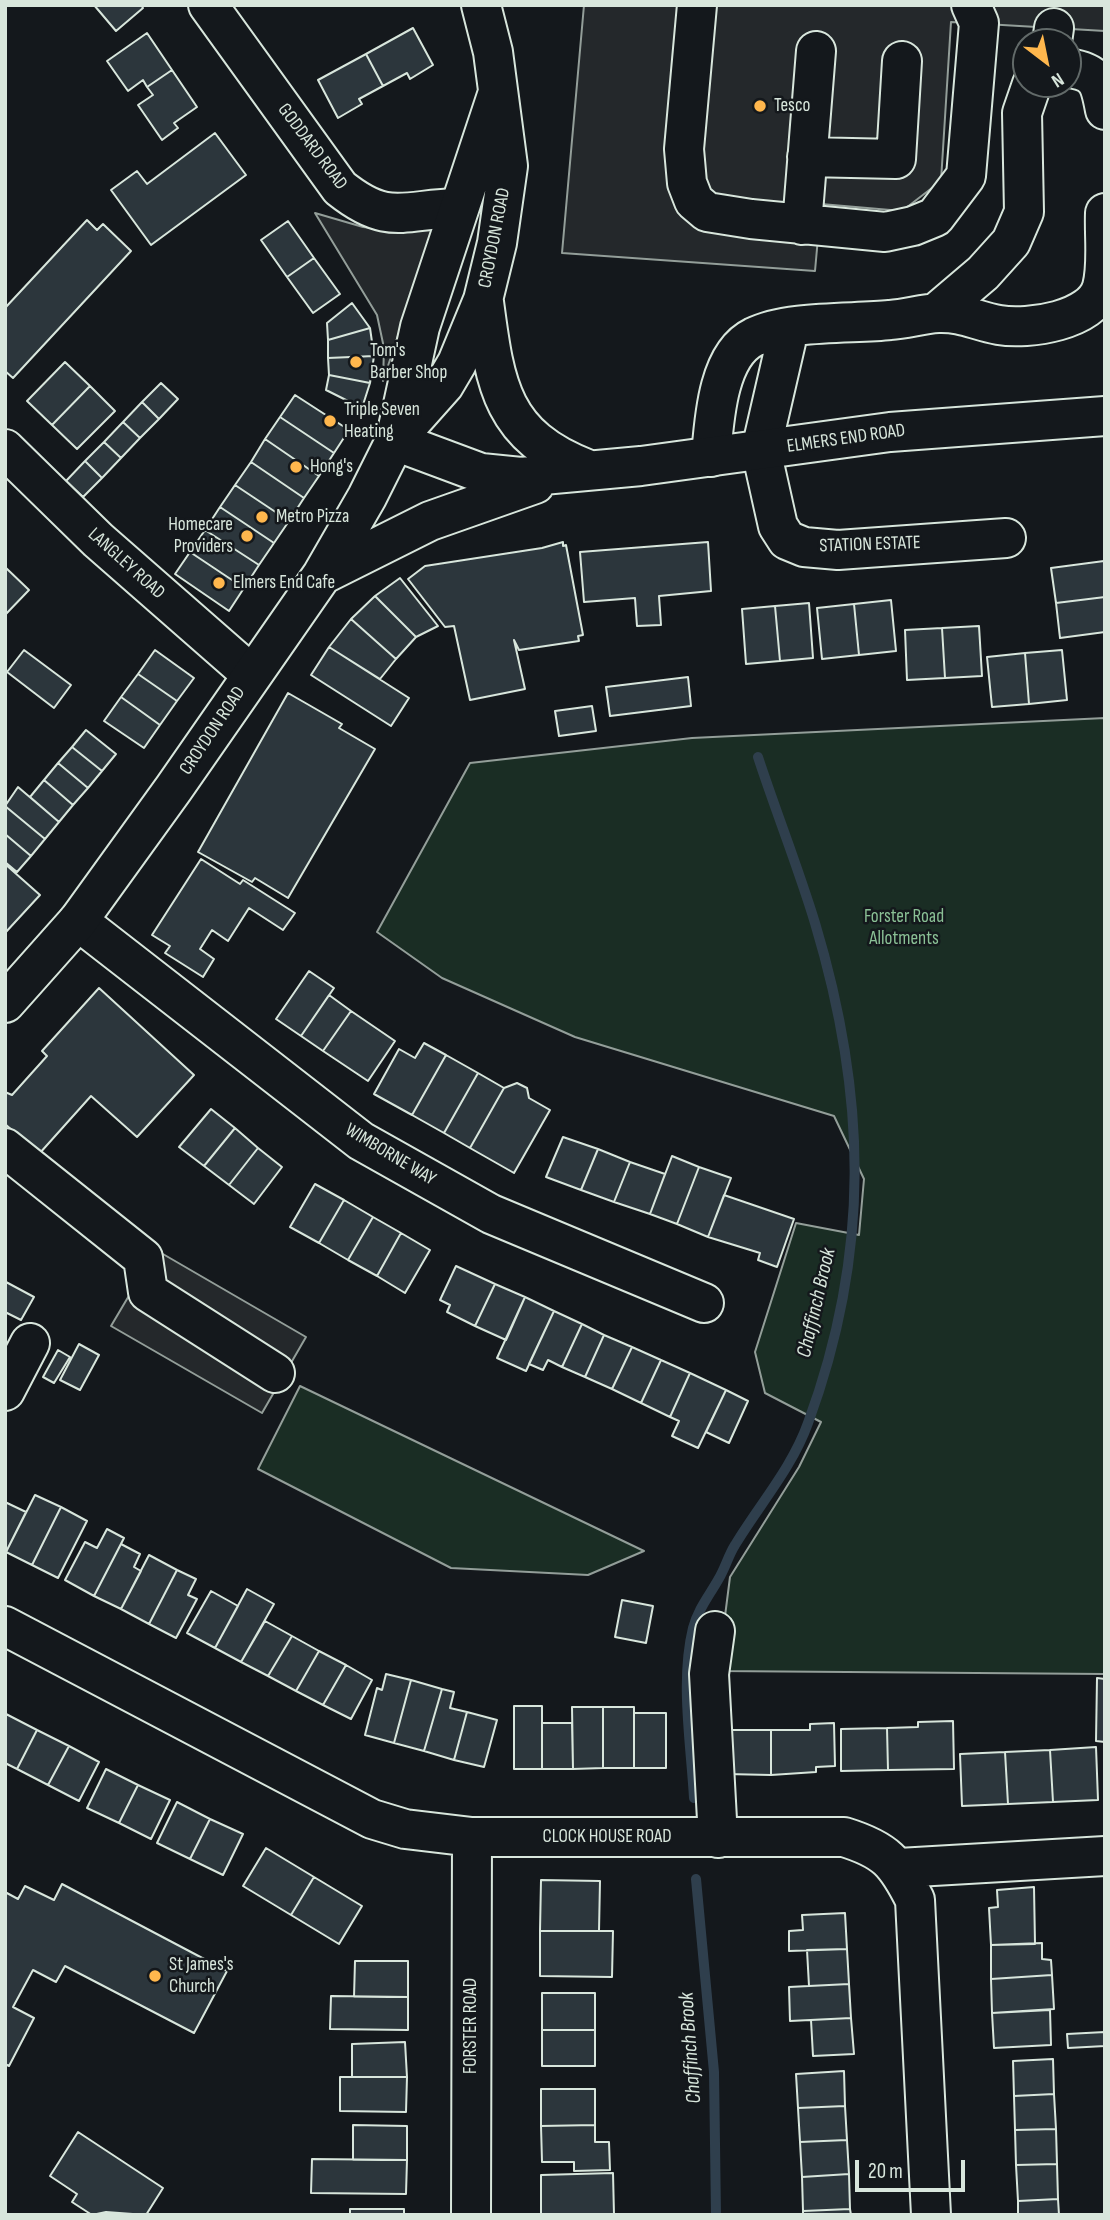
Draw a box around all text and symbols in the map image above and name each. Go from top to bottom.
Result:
north arrow [1012,28,1082,98]
text: N [1047,67,1068,92]
place label: Tesco [774,95,810,117]
marker: Tesco [752,98,768,114]
street label: GODDARD ROAD [272,99,352,195]
street label: CROYDON ROAD [474,186,516,290]
place label: Tom's Barber Shop [370,340,447,384]
marker: Tom's Barber Shop [348,354,364,370]
place label: Triple Seven Heating [344,399,420,443]
marker: Triple Seven Heating [322,413,338,429]
street label: ELMERS END ROAD [785,419,907,459]
place label: Hong's [310,456,353,478]
marker: Hong's [288,459,304,475]
place label: Metro Pizza [276,506,349,528]
marker: Metro Pizza [254,509,270,525]
place label: Homecare Providers [168,514,233,558]
street label: LANGLEY ROAD [83,523,169,605]
marker: Homecare Providers [239,528,255,544]
street label: STATION ESTATE [819,532,921,558]
place label: Elmers End Cafe [233,572,335,594]
marker: Elmers End Cafe [211,575,227,591]
street label: CROYDON ROAD [175,683,251,779]
park label: Forster Road Allotments [864,906,944,950]
street label: WIMBORNE WAY [340,1119,440,1191]
water label: Chaffinch Brook [792,1246,842,1360]
street label: CLOCK HOUSE ROAD [543,1826,671,1848]
place label: St James's Church [169,1954,234,1998]
marker: St James's Church [147,1968,163,1984]
street label: FORSTER ROAD [460,1978,482,2074]
water label: Chaffinch Brook [675,1991,707,2105]
scale bar [858,2146,968,2190]
text: 20 m [868,2159,903,2184]

